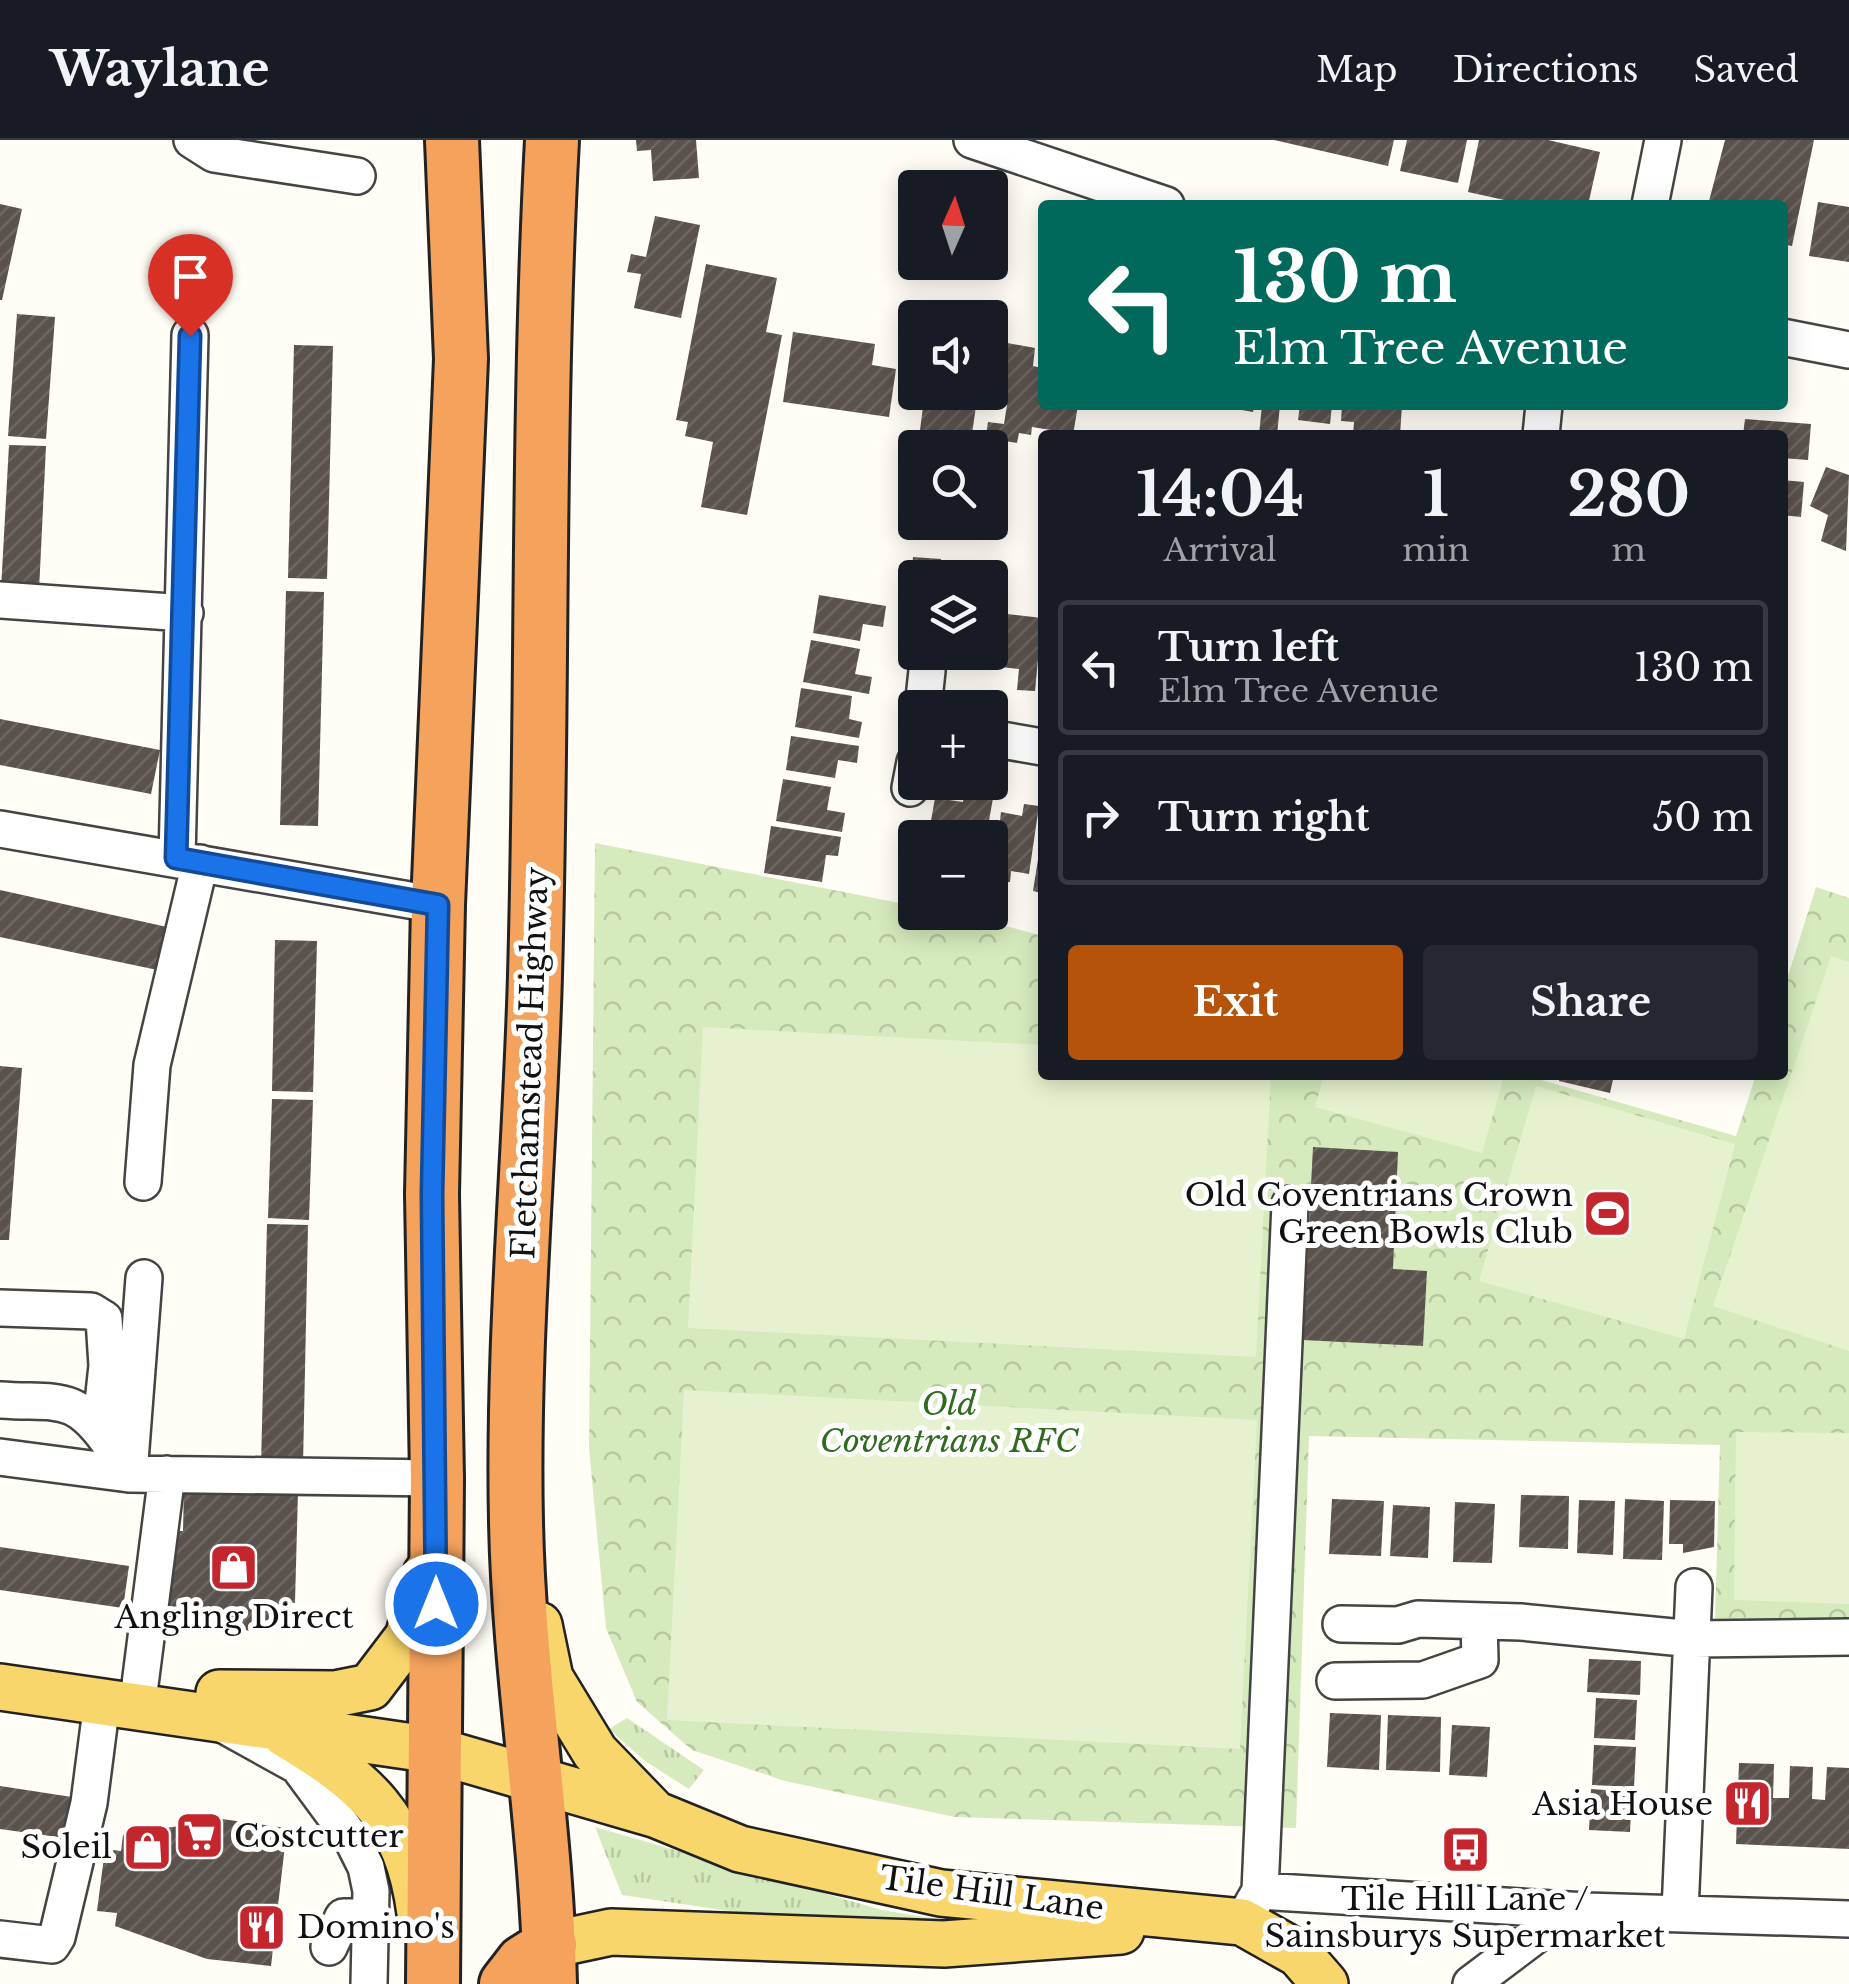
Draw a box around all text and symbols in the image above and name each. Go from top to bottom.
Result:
text: Waylane [50,39,269,99]
text: Map [1316,48,1397,91]
text: Directions [1452,48,1638,91]
text: Saved [1693,48,1799,91]
north arrow [898,170,1008,280]
map controls [898,170,1008,930]
pin [148,234,233,337]
text: 130 m [1233,234,1457,321]
icon: left [1068,240,1198,370]
icon: arrive [163,249,218,304]
button: sound [898,300,1008,410]
text: Elm Tree Avenue [1233,320,1628,376]
button: search [898,430,1008,540]
text: 14:04 [1136,458,1304,532]
text: 1 [1423,458,1449,532]
text: 280 [1567,458,1690,532]
text: Arrival [1163,530,1277,570]
text: min [1402,530,1469,570]
text: m [1612,530,1646,570]
button: layers [898,560,1008,670]
text: Turn left [1158,624,1339,671]
icon: left [1073,640,1128,695]
text: 130 m [1634,644,1753,691]
text: Elm Tree Avenue [1158,671,1439,711]
button: + [898,690,1008,800]
icon: right [1073,790,1128,845]
text: Turn right [1158,794,1369,841]
text: 50 m [1653,794,1753,841]
button: − [898,820,1008,930]
street label: Fletchamstead Highway [503,866,557,1260]
button: Exit [1068,945,1403,1060]
button: Share [1423,945,1758,1060]
place label: Old Coventrians Crown Green Bowls Club [1185,1175,1573,1252]
sports icon: Old Coventrians Crown Green Bowls Club [1582,1187,1634,1239]
park label: Old Coventrians RFC [820,1384,1080,1461]
shop icon: Angling Direct [208,1541,260,1593]
position arrow [384,1552,488,1656]
place label: Angling Direct [114,1597,353,1637]
restaurant icon: Asia House [1722,1778,1774,1830]
place label: Asia House [1531,1784,1713,1824]
supermarket icon: Costcutter [173,1810,225,1862]
place label: Costcutter [234,1816,404,1856]
shop icon: Soleil [121,1821,173,1873]
bus stop icon: Tile Hill Lane / Sainsburys Supermarket [1439,1823,1491,1875]
place label: Soleil [20,1827,112,1867]
street label: Tile Hill Lane [878,1858,1106,1928]
place label: Tile Hill Lane / Sainsburys Supermarket [1265,1879,1665,1956]
restaurant icon: Domino's [236,1901,288,1953]
place label: Domino's [297,1907,455,1947]

